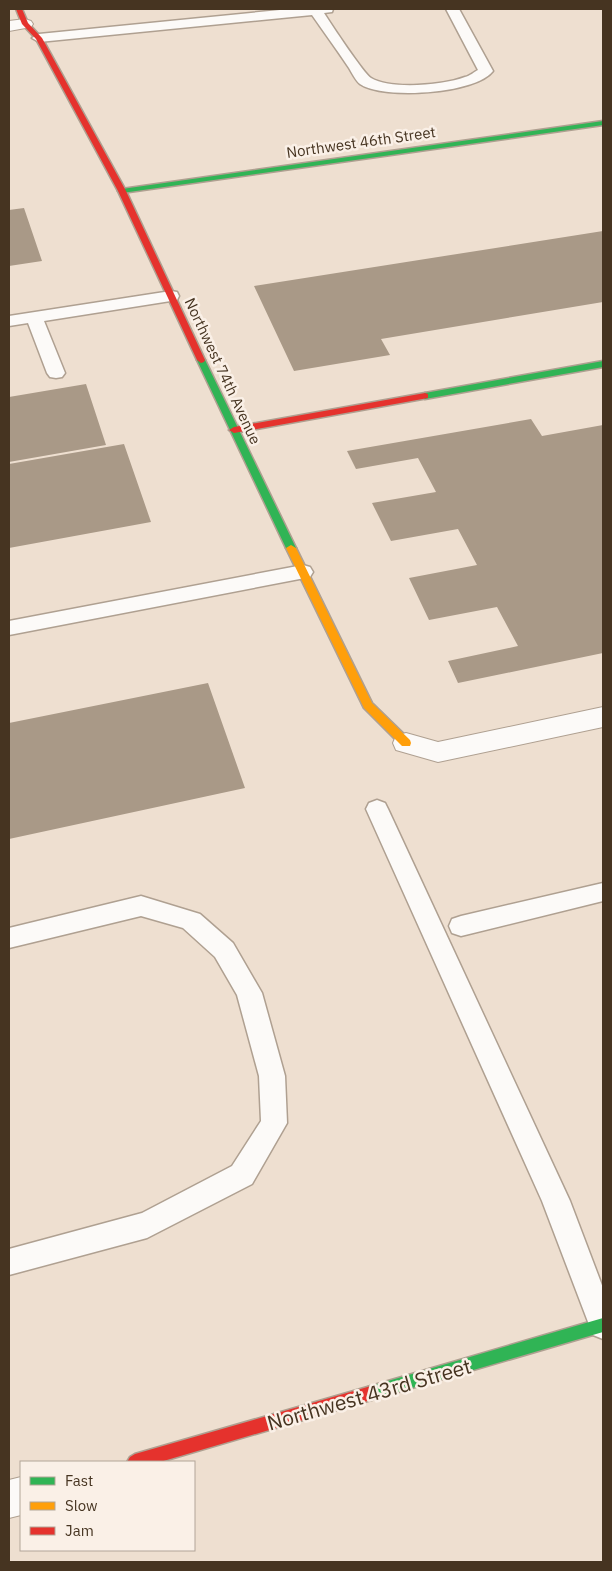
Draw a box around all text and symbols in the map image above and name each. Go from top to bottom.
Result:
street label: Northwest 46th Street [285,122,437,162]
street label: Northwest 74th Avenue [181,295,265,447]
street label: Northwest 43rd Street [264,1351,474,1437]
legend [20,1461,195,1551]
text: Fast [65,1471,93,1490]
text: Slow [65,1496,98,1515]
text: Jam [65,1521,94,1540]

